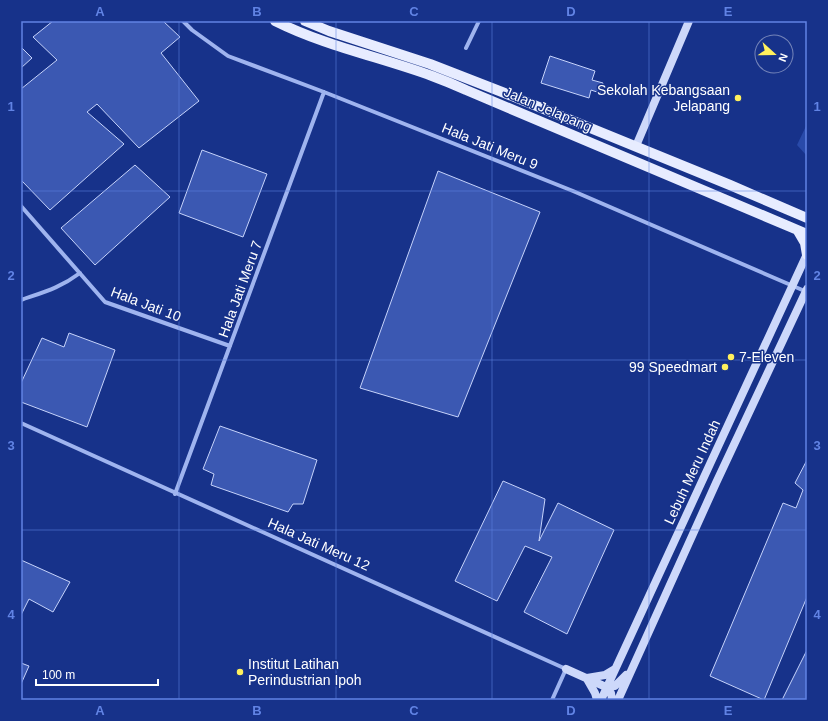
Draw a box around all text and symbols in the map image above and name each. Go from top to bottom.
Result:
text: A [95,4,105,19]
text: B [252,4,262,19]
text: C [409,4,419,19]
text: D [566,4,576,19]
text: E [724,4,733,19]
north arrow [754,34,794,74]
text: N [776,52,790,63]
place label: Sekolah Kebangsaan Jelapang [597,82,730,114]
street label: Jalan Jelapang [502,83,594,135]
marker: Sekolah Kebangsaan Jelapang [733,93,743,103]
text: 1 [7,99,15,114]
text: 1 [813,99,821,114]
street label: Hala Jati Meru 9 [440,119,540,173]
street label: Hala Jati Meru 7 [215,238,265,340]
text: 2 [7,268,15,283]
text: 2 [813,268,821,283]
street label: Hala Jati 10 [109,283,184,325]
place label: 7-Eleven [739,349,794,365]
marker: 7-Eleven [726,352,736,362]
place label: 99 Speedmart [629,359,717,375]
marker: 99 Speedmart [720,362,730,372]
street label: Lebuh Meru Indah [661,417,723,527]
text: 3 [7,438,15,453]
text: 3 [813,438,821,453]
street label: Hala Jati Meru 12 [266,514,373,574]
text: 4 [7,607,15,622]
text: 4 [813,607,821,622]
place label: Institut Latihan Perindustrian Ipoh [248,656,362,688]
scale bar [36,661,158,687]
marker: Institut Latihan Perindustrian Ipoh [235,667,245,677]
text: 100 m [42,668,75,682]
text: A [95,703,105,718]
text: B [252,703,262,718]
text: C [409,703,419,718]
text: D [566,703,576,718]
text: E [724,703,733,718]

